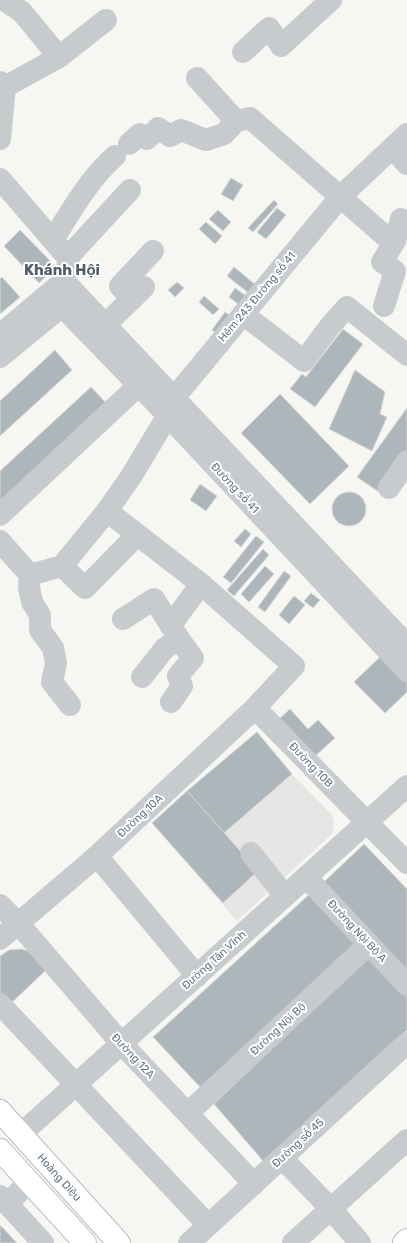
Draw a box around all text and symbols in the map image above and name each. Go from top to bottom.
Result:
street label: Hẻm 243 Đường số 41 [215,249,298,344]
district label: Khánh Hội [24,261,100,279]
street label: Đường số 41 [208,459,263,516]
street label: Đường 10B [286,740,336,790]
street label: Đường 10A [115,791,166,840]
street label: Đường Nội Bộ A [325,897,390,965]
street label: Đường Tân Vĩnh [179,928,249,992]
street label: Đường Nội Bộ [248,1000,308,1058]
street label: Đường 12A [109,1031,158,1082]
street label: Đường số 45 [268,1114,327,1170]
street label: Hoàng Diệu [35,1151,84,1203]

